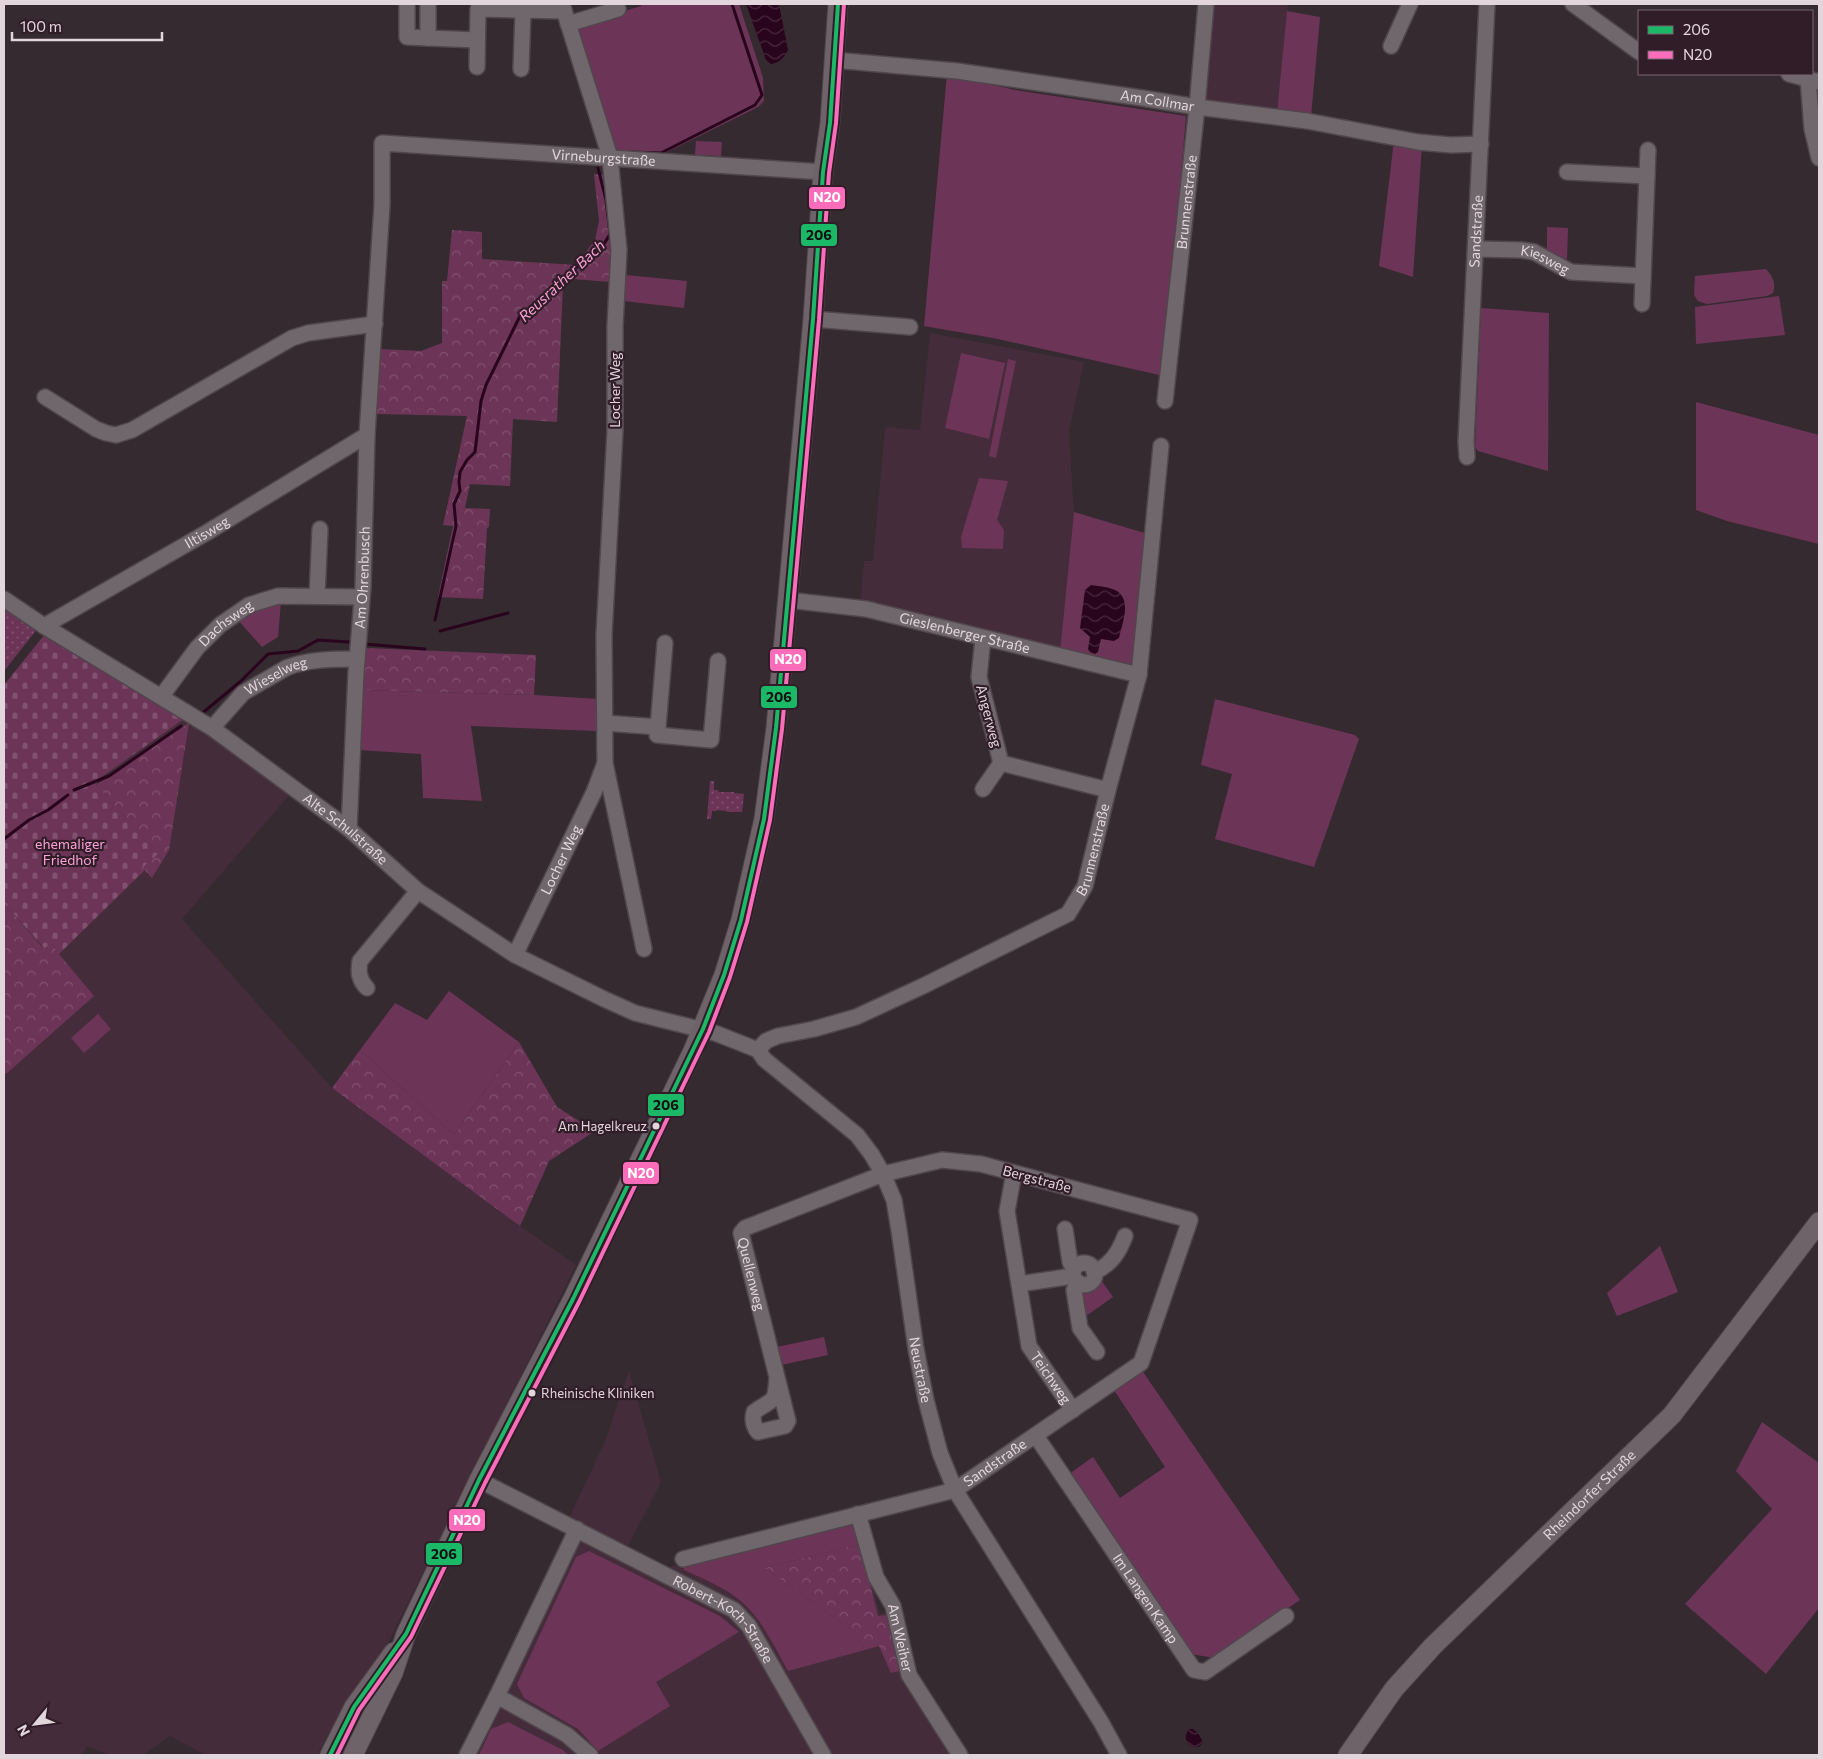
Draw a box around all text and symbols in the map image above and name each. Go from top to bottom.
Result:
scale bar [12,10,162,42]
legend [1638,10,1813,75]
text: 100 m [20,17,62,35]
text: 206 [1683,20,1710,38]
text: N20 [1683,45,1712,63]
street label: Am Collmar [1119,86,1196,115]
street label: Virneburgstraße [551,145,656,169]
street label: Brunnenstraße [1173,154,1200,250]
line badge: N20 [808,186,846,210]
text: N20 [813,188,841,205]
street label: Sandstraße [1465,195,1486,268]
line badge: 206 [800,223,838,247]
text: 206 [806,226,832,243]
water label: Reusrather Bach [514,236,608,325]
street label: Kiesweg [1519,241,1573,278]
street label: Locher Weg [606,352,623,428]
street label: Iltisweg [181,512,232,552]
street label: Am Ohrenbusch [351,526,373,629]
street label: Dachsweg [195,596,256,650]
street label: Gieslenberger Straße [898,608,1032,656]
line badge: N20 [769,648,807,672]
text: N20 [774,650,802,667]
street label: Wieselweg [241,653,309,698]
street label: Angerweg [973,683,1006,749]
line badge: 206 [760,685,798,709]
text: 206 [766,688,792,705]
street label: Alte Schulstraße [300,789,392,868]
street label: Brunnenstraße [1072,802,1112,899]
street label: Locher Weg [537,821,585,897]
park label: ehemaliger Friedhof [35,835,105,868]
line badge: 206 [647,1093,685,1117]
text: 206 [653,1096,679,1113]
place label: Am Hagelkreuz [558,1118,647,1134]
marker: Am Hagelkreuz [651,1121,661,1131]
line badge: N20 [622,1161,660,1185]
street label: Bergstraße [1001,1161,1073,1196]
text: N20 [627,1164,655,1181]
street label: Quellenweg [734,1235,769,1313]
street label: Neustraße [906,1336,935,1404]
street label: Teichweg [1027,1348,1075,1407]
place label: Rheinische Kliniken [541,1385,655,1401]
marker: Rheinische Kliniken [527,1388,537,1398]
street label: Sandstraße [960,1435,1029,1490]
street label: Rheindorfer Straße [1539,1446,1639,1543]
line badge: N20 [448,1508,486,1532]
text: N20 [453,1511,481,1528]
line badge: 206 [425,1542,463,1566]
text: 206 [431,1545,457,1562]
street label: Im Langen Kamp [1110,1550,1183,1646]
street label: Robert-Koch-Straße [670,1571,777,1666]
street label: Am Weiher [885,1602,917,1674]
north arrow [10,1699,60,1749]
text: N [13,1722,33,1739]

